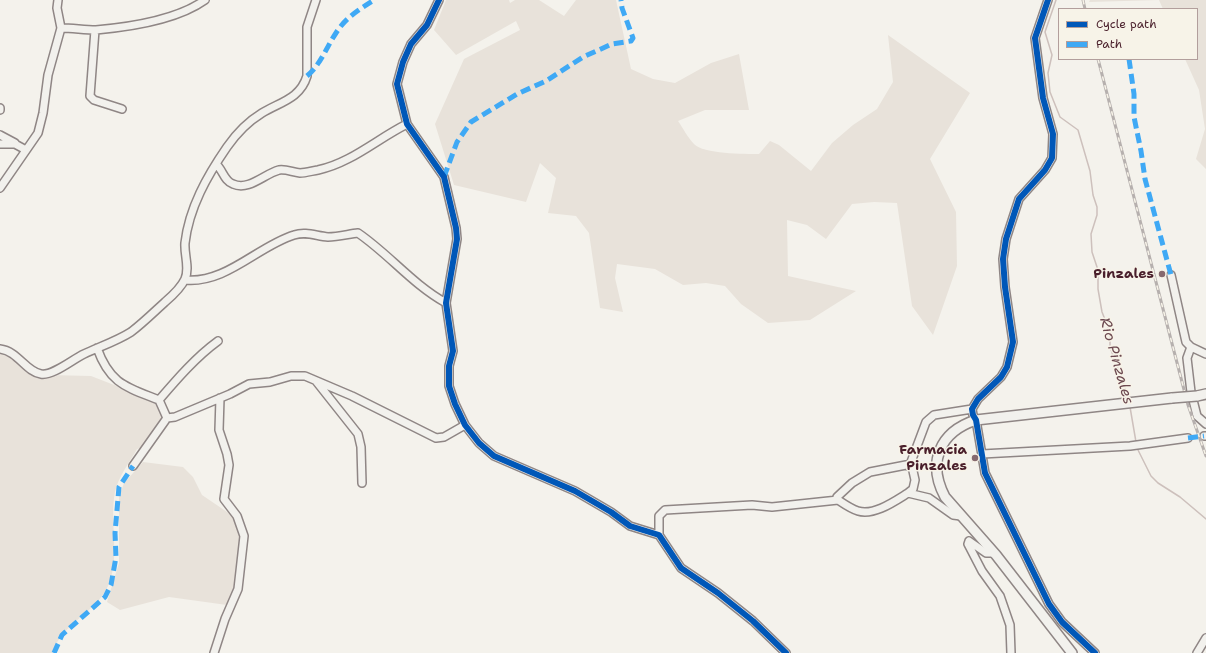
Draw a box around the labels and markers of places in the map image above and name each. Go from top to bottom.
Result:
place label: Pinzales [1093,266,1154,282]
marker: Pinzales [1157,269,1167,279]
place label: Farmacia Pinzales [899,442,967,474]
marker: Farmacia Pinzales [970,453,980,463]

